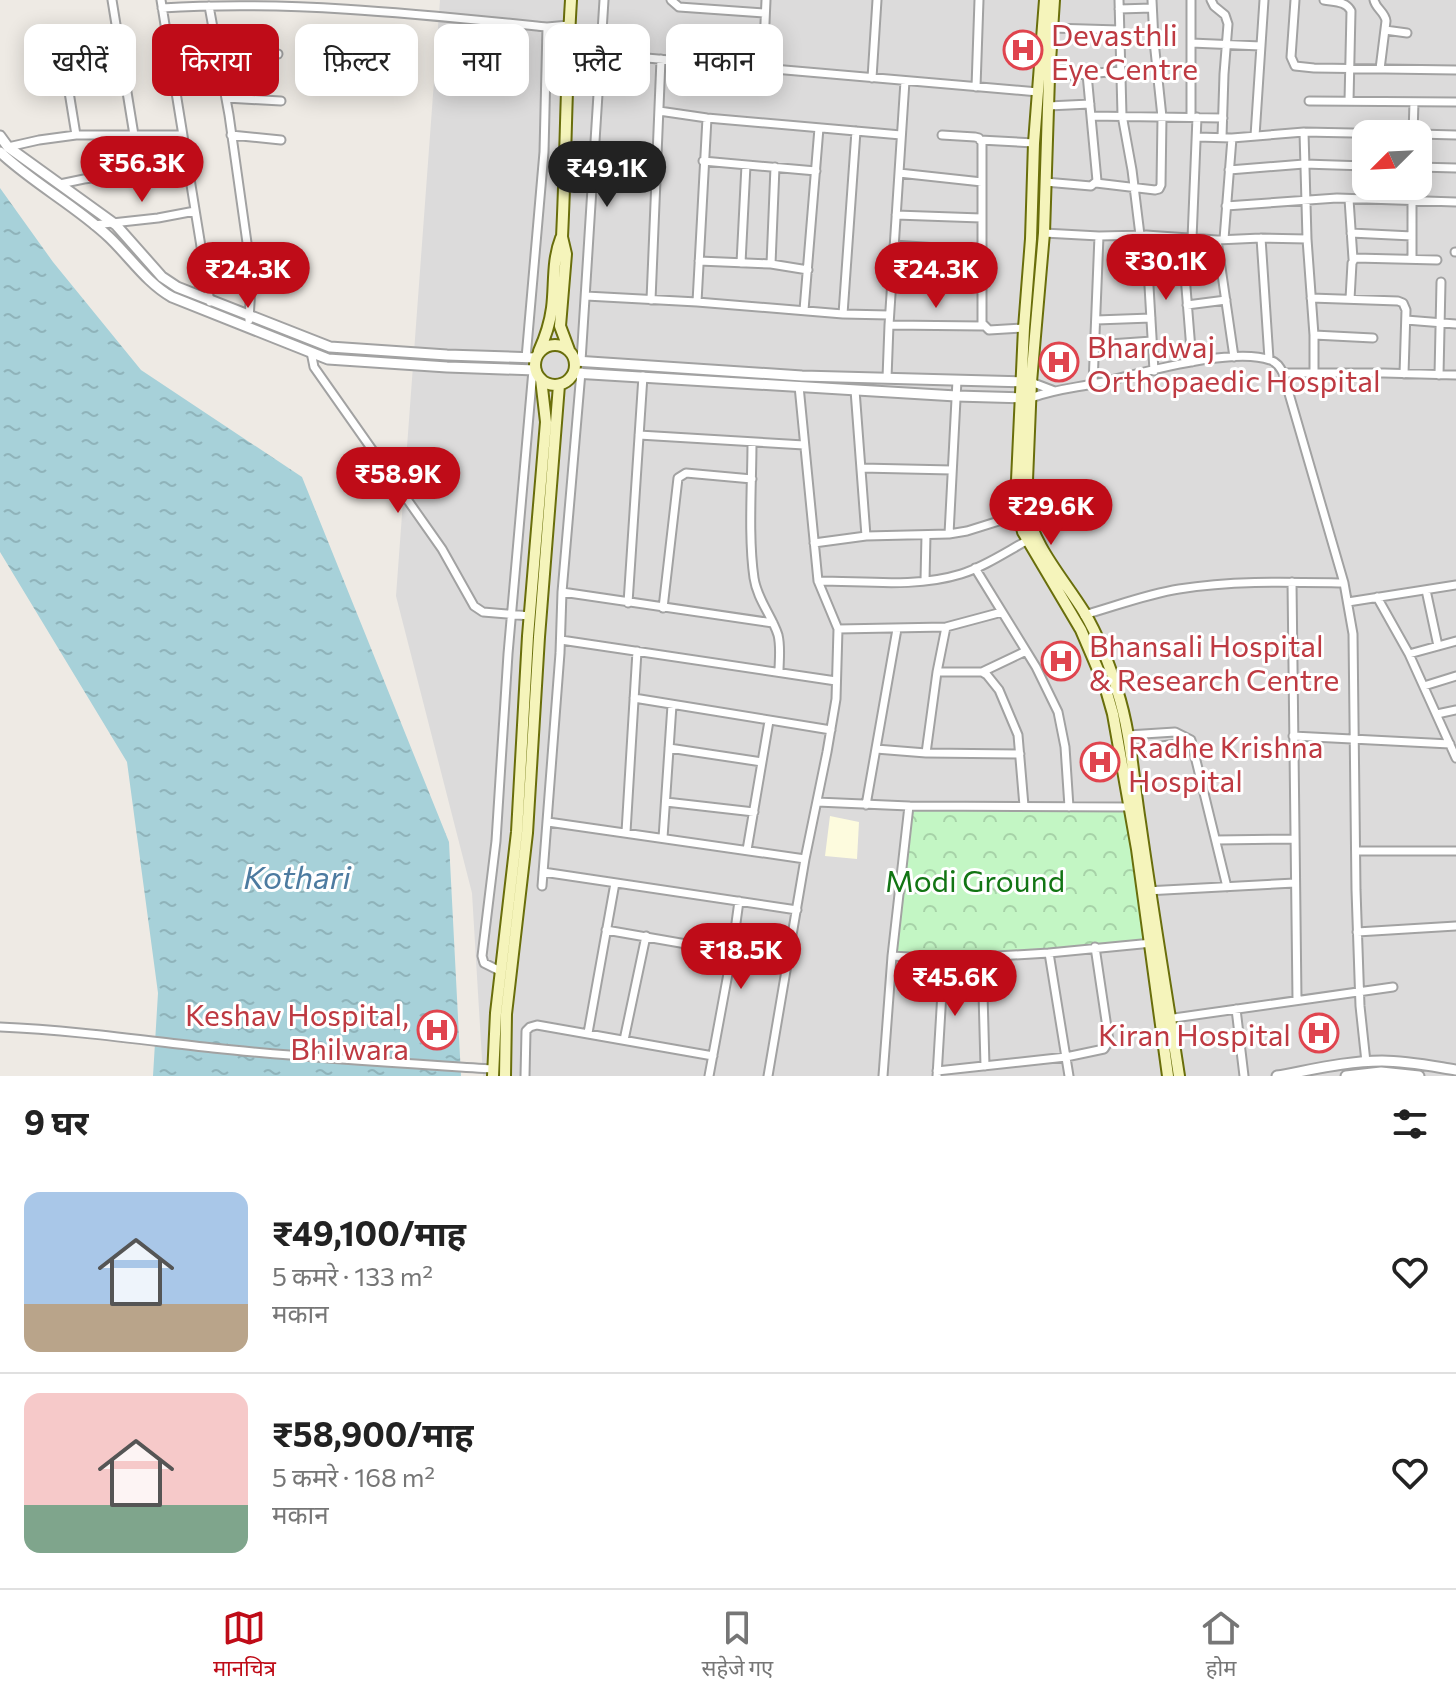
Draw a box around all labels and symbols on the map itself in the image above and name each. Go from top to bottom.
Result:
place label: Devasthli Eye Centre [1051,15,1198,86]
hospital icon: Devasthli Eye Centre [1002,29,1044,71]
north arrow [1352,120,1432,200]
pin: ₹56.3K [77,136,207,204]
pin: ₹49.1K [542,141,672,209]
pin: ₹30.1K [1101,234,1231,302]
pin: ₹24.3K [183,242,313,310]
pin: ₹24.3K [871,242,1001,310]
place label: Bhardwaj Orthopaedic Hospital [1087,327,1381,398]
hospital icon: Bhardwaj Orthopaedic Hospital [1038,341,1080,383]
pin: ₹58.9K [333,447,463,515]
pin: ₹29.6K [986,479,1116,547]
place label: Bhansali Hospital & Research Centre [1089,626,1339,697]
hospital icon: Bhansali Hospital & Research Centre [1040,640,1082,682]
place label: Radhe Krishna Hospital [1128,727,1323,798]
hospital icon: Radhe Krishna Hospital [1079,741,1121,783]
water label: Kothari [243,856,353,896]
park label: Modi Ground [885,861,1065,898]
pin: ₹18.5K [676,923,806,991]
pin: ₹45.6K [890,950,1020,1018]
place label: Keshav Hospital, Bhilwara [185,995,409,1066]
hospital icon: Keshav Hospital, Bhilwara [416,1009,458,1051]
hospital icon: Kiran Hospital [1298,1012,1340,1054]
place label: Kiran Hospital [1098,1015,1291,1052]

